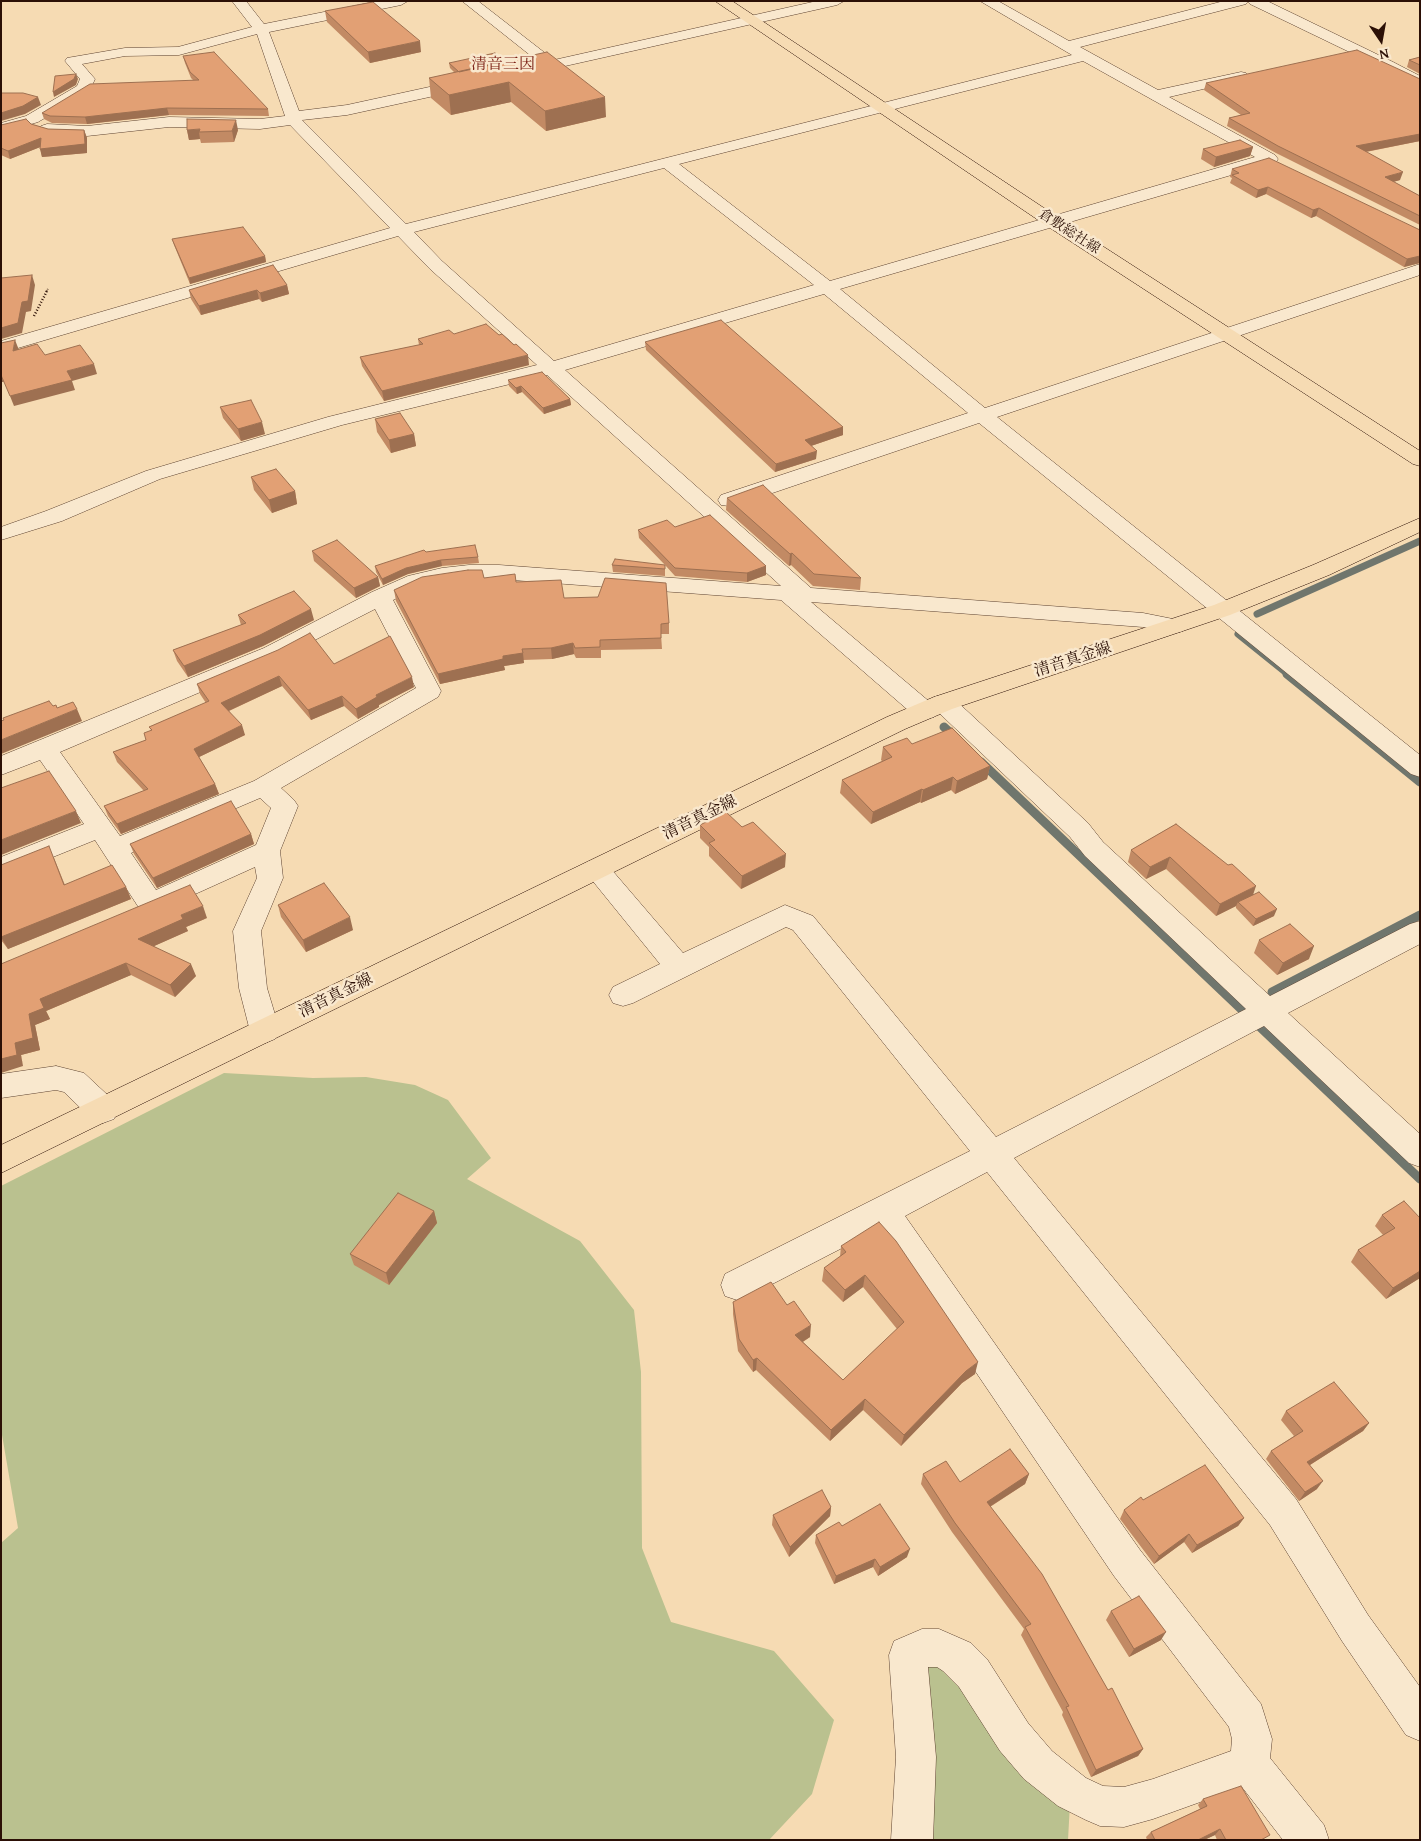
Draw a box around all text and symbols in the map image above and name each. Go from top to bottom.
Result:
north arrow [1356,15,1406,65]
text: N [1377,44,1391,65]
district label: 清音三因 [471,55,535,75]
street label: 倉敷総社線 [1035,206,1103,258]
street label: 清音真金線 [1032,639,1114,681]
street label: 清音真金線 [660,792,740,844]
street label: 清音真金線 [296,970,376,1022]

